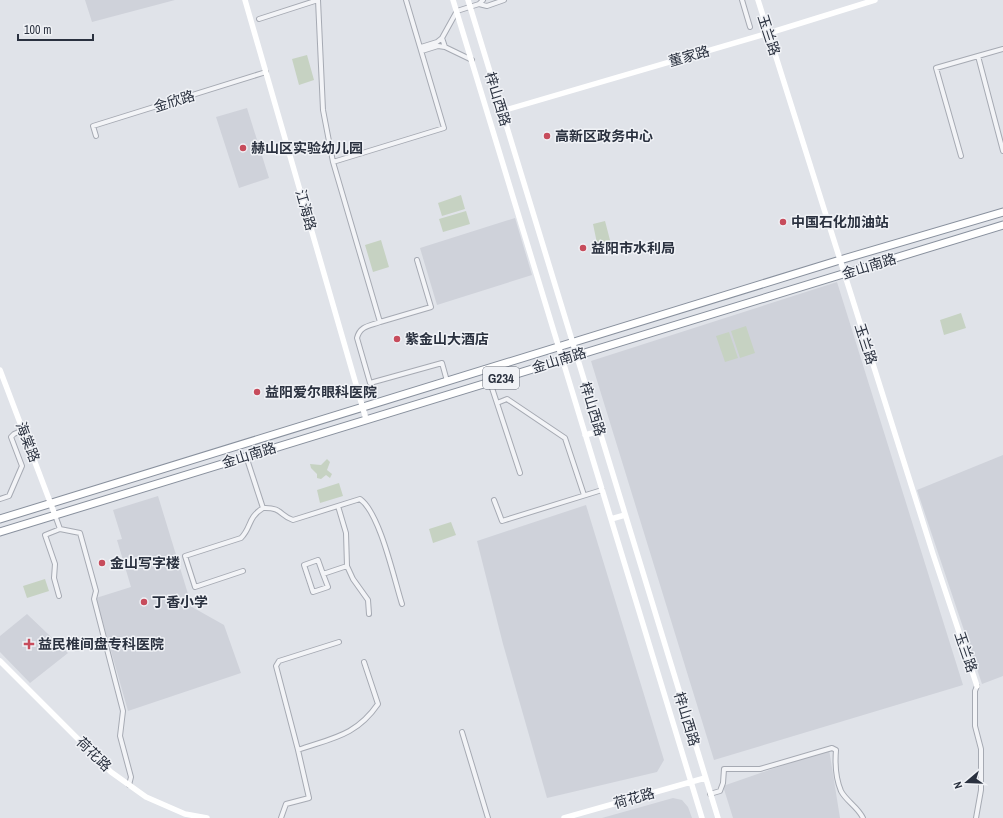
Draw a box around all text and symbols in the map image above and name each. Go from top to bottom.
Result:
street label: 玉兰路 [754,12,784,58]
scale bar [18,16,93,42]
text: 100 m [24,22,51,38]
street label: 董家路 [666,42,712,70]
street label: 梓山西路 [481,70,515,128]
street label: 金欣路 [151,86,197,116]
place label: 高新区政务中心 [555,127,653,145]
marker: 高新区政务中心 [542,131,552,141]
place label: 赫山区实验幼儿园 [251,139,363,157]
marker: 赫山区实验幼儿园 [238,143,248,153]
street label: 江海路 [292,187,320,233]
place label: 中国石化加油站 [791,213,889,231]
marker: 中国石化加油站 [778,217,788,227]
place label: 益阳市水利局 [591,239,675,257]
marker: 益阳市水利局 [578,243,588,253]
street label: 金山南路 [840,249,898,283]
street label: 玉兰路 [851,321,881,367]
place label: 紫金山大酒店 [405,330,489,348]
marker: 紫金山大酒店 [392,334,402,344]
street label: 金山南路 [530,343,588,377]
road number: G234 [483,367,519,389]
street label: 梓山西路 [576,380,610,438]
place label: 益阳爱尔眼科医院 [265,383,377,401]
marker: 益阳爱尔眼科医院 [252,387,262,397]
street label: 海棠路 [12,419,44,465]
street label: 金山南路 [220,438,278,472]
place label: 金山写字楼 [110,554,180,572]
marker: 金山写字楼 [97,558,107,568]
place label: 丁香小学 [152,593,208,611]
marker: 丁香小学 [139,597,149,607]
street label: 玉兰路 [951,629,981,675]
place label: 益民椎间盘专科医院 [38,635,164,653]
marker: 益民椎间盘专科医院 [23,638,35,650]
street label: 梓山西路 [670,690,704,748]
street label: 荷花路 [73,733,115,775]
north arrow [947,762,987,802]
text: N [950,780,965,791]
street label: 荷花路 [611,784,657,812]

